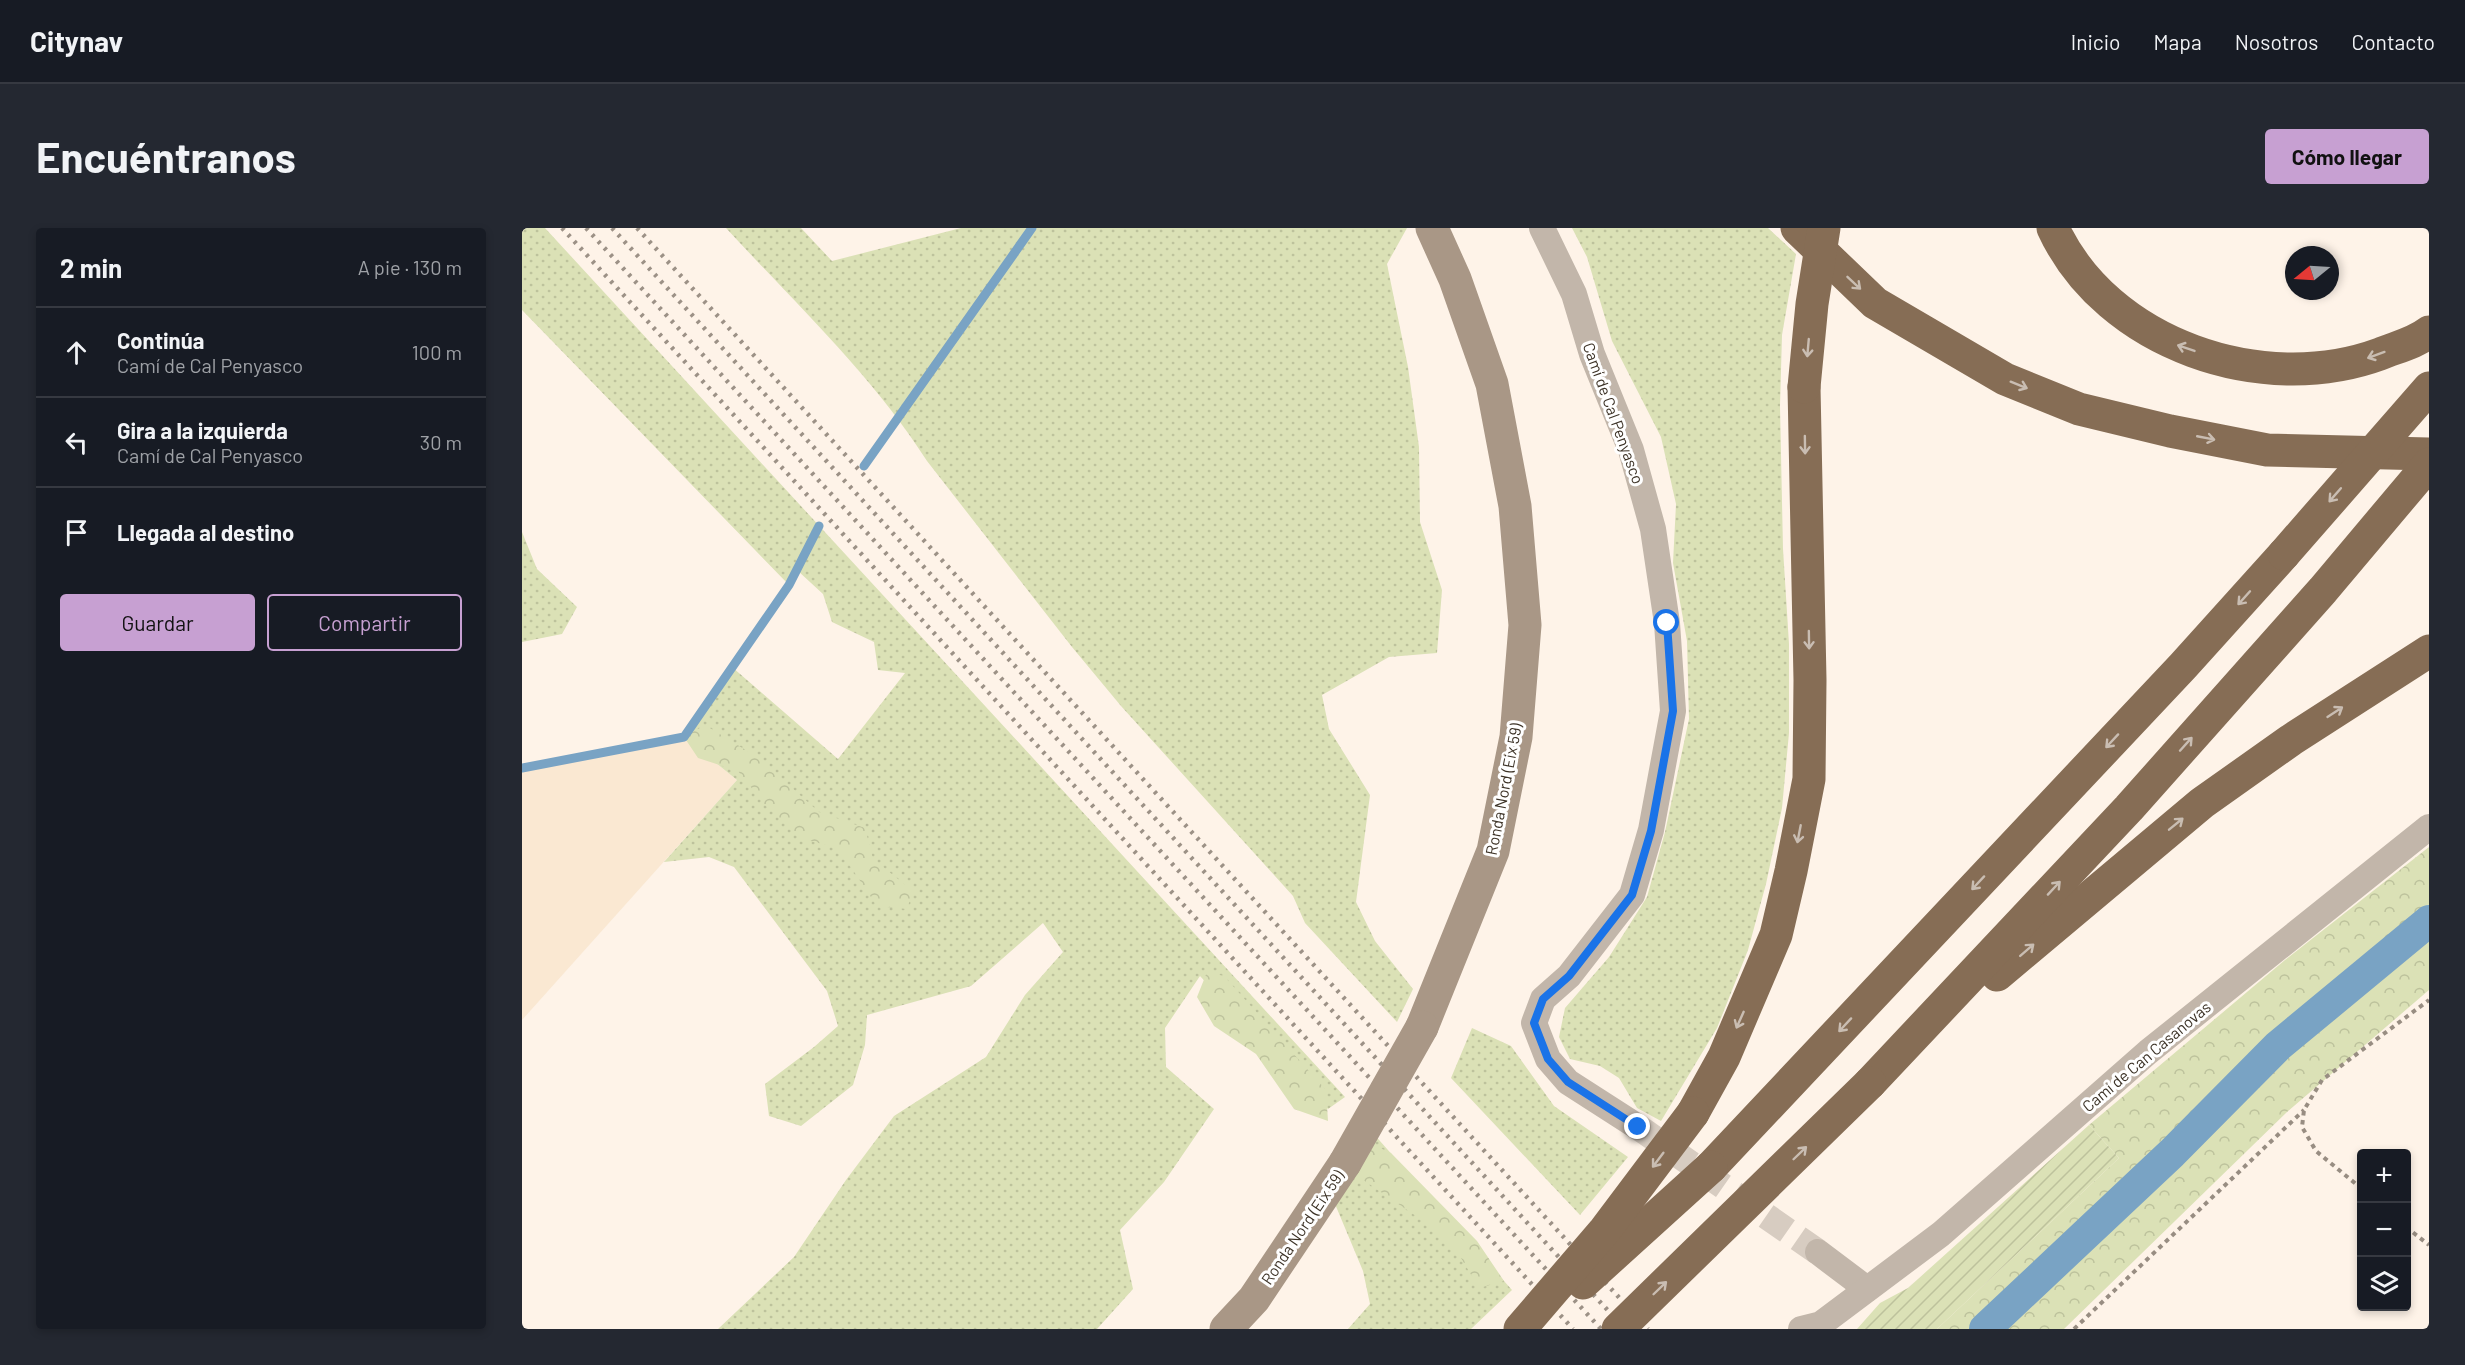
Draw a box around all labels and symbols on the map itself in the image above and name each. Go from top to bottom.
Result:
north arrow [2285,246,2339,300]
one-way arrow [1847,275,1862,290]
one-way arrow [1802,338,1813,358]
street label: Camí de Cal Penyasco [1580,340,1648,486]
one-way arrow [2177,341,2195,352]
one-way arrow [2367,350,2386,361]
one-way arrow [2010,380,2028,391]
one-way arrow [2196,433,2216,444]
one-way arrow [1800,435,1811,455]
one-way arrow [2328,487,2342,502]
one-way arrow [2237,590,2251,605]
route start [1653,609,1679,635]
one-way arrow [1803,630,1815,650]
one-way arrow [2326,706,2343,718]
street label: Ronda Nord (Eix 59) [1481,721,1525,856]
one-way arrow [2105,733,2119,748]
one-way arrow [2179,737,2193,752]
one-way arrow [2168,818,2184,831]
one-way arrow [1793,824,1804,844]
one-way arrow [1972,875,1986,890]
one-way arrow [2047,880,2061,895]
one-way arrow [2019,943,2034,957]
street label: Camí de Can Casanovas [2078,997,2214,1115]
one-way arrow [1734,1010,1746,1028]
one-way arrow [1838,1017,1852,1032]
route end [1624,1113,1650,1139]
one-way arrow [1792,1146,1807,1160]
one-way arrow [1652,1151,1665,1167]
street label: Ronda Nord (Eix 59) [1257,1166,1348,1288]
one-way arrow [1652,1281,1667,1296]

